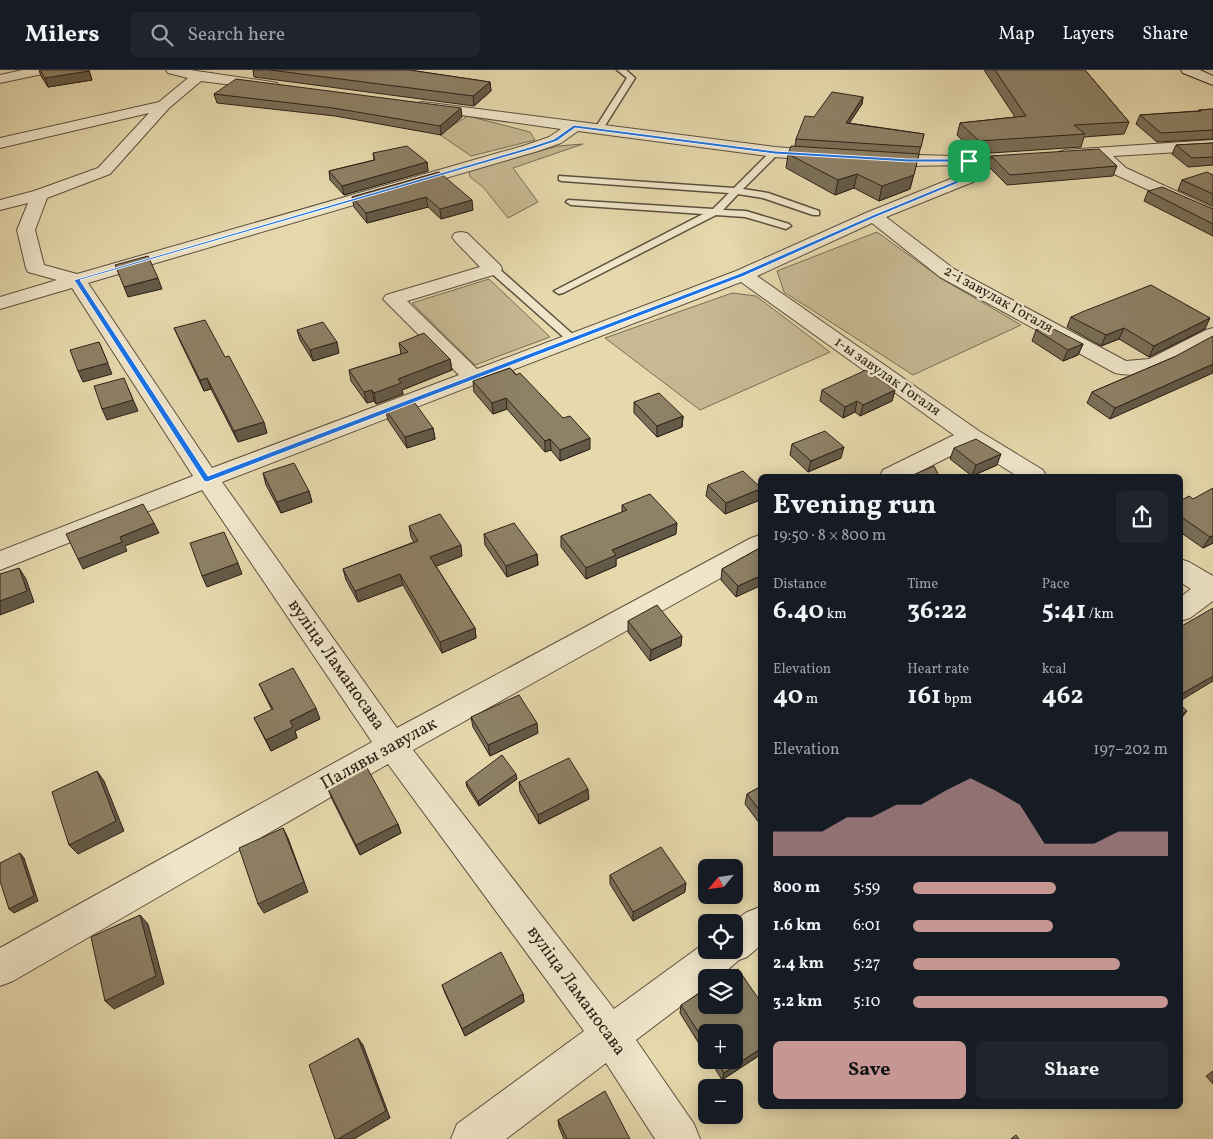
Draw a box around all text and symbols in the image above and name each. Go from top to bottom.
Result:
search box [130,12,480,57]
text: Milers [25,18,100,52]
icon: search [148,21,176,49]
text: Search here [188,22,285,48]
text: Map [998,22,1034,47]
text: Layers [1062,22,1114,47]
text: Share [1142,22,1188,47]
pin [948,140,990,182]
icon: arrive [955,147,983,175]
street label: 2-і завулак Гогаля [939,261,1057,339]
street label: 1-ы завулак Гогаля [829,332,945,422]
text: Evening run [773,486,937,525]
button: share [1116,491,1168,543]
text: 19:50 · 8 × 800 m [773,525,886,547]
text: Distance [773,575,827,594]
text: Time [907,575,938,594]
text: Pace [1042,575,1070,594]
street label: вуліца Ламаносава [281,594,391,736]
text: 6.40 [773,594,824,629]
text: 36:22 [907,594,967,629]
text: 5:41 [1042,594,1086,629]
text: km [824,605,847,624]
text: /km [1086,605,1114,624]
text: Elevation [773,660,831,679]
text: Heart rate [907,660,969,679]
text: kcal [1042,660,1067,679]
text: 40 [773,679,803,714]
text: 161 [907,679,941,714]
text: 462 [1042,679,1083,714]
text: m [803,690,818,709]
text: bpm [941,690,972,709]
street label: Палявы завулак [316,711,442,796]
text: Elevation [773,739,840,761]
text: 197–202 m [1093,739,1168,761]
north arrow [698,859,742,904]
map controls [698,859,743,1124]
text: 800 m [773,877,820,899]
text: 5:59 [853,877,880,899]
button: locate [698,914,743,959]
text: 1.6 km [773,915,821,937]
text: 6:01 [853,915,881,937]
street label: вуліца Ламаносава [520,921,632,1061]
text: 2.4 km [773,953,824,975]
text: 5:27 [853,953,880,975]
button: layers [698,969,743,1014]
text: 3.2 km [773,991,822,1013]
text: 5:10 [853,991,880,1013]
button: + [698,1024,743,1069]
button: Save [773,1041,966,1099]
button: Share [976,1041,1168,1099]
button: − [698,1079,743,1124]

